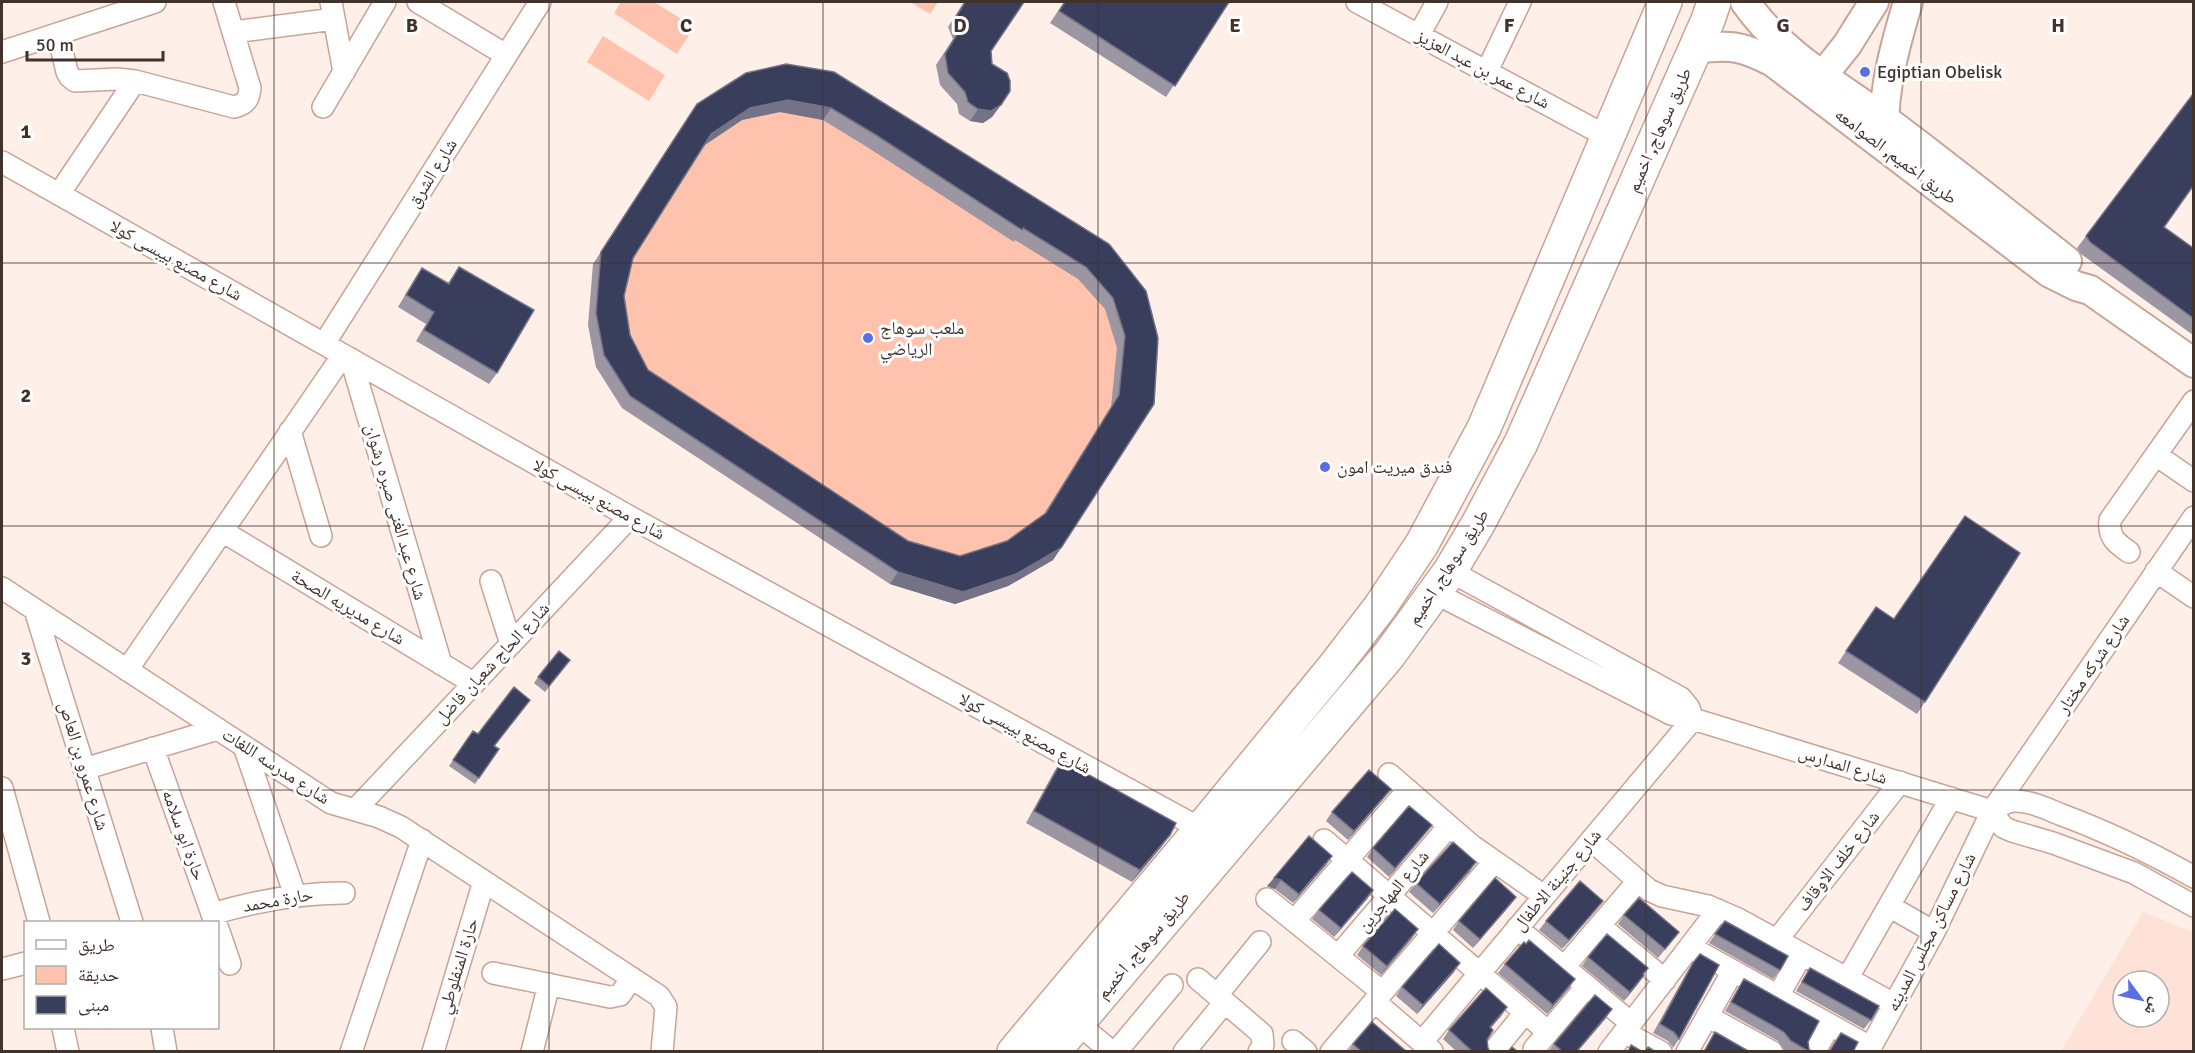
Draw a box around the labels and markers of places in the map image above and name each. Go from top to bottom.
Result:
place label: Egiptian Obelisk [1877,61,2002,83]
marker: Egiptian Obelisk [1858,65,1872,79]
place label: ملعب سوهاج الرياضي [880,317,964,364]
marker: ملعب سوهاج الرياضي [861,331,875,345]
place label: فندق ميريت امون [1337,456,1452,478]
marker: فندق ميريت امون [1318,460,1332,474]

